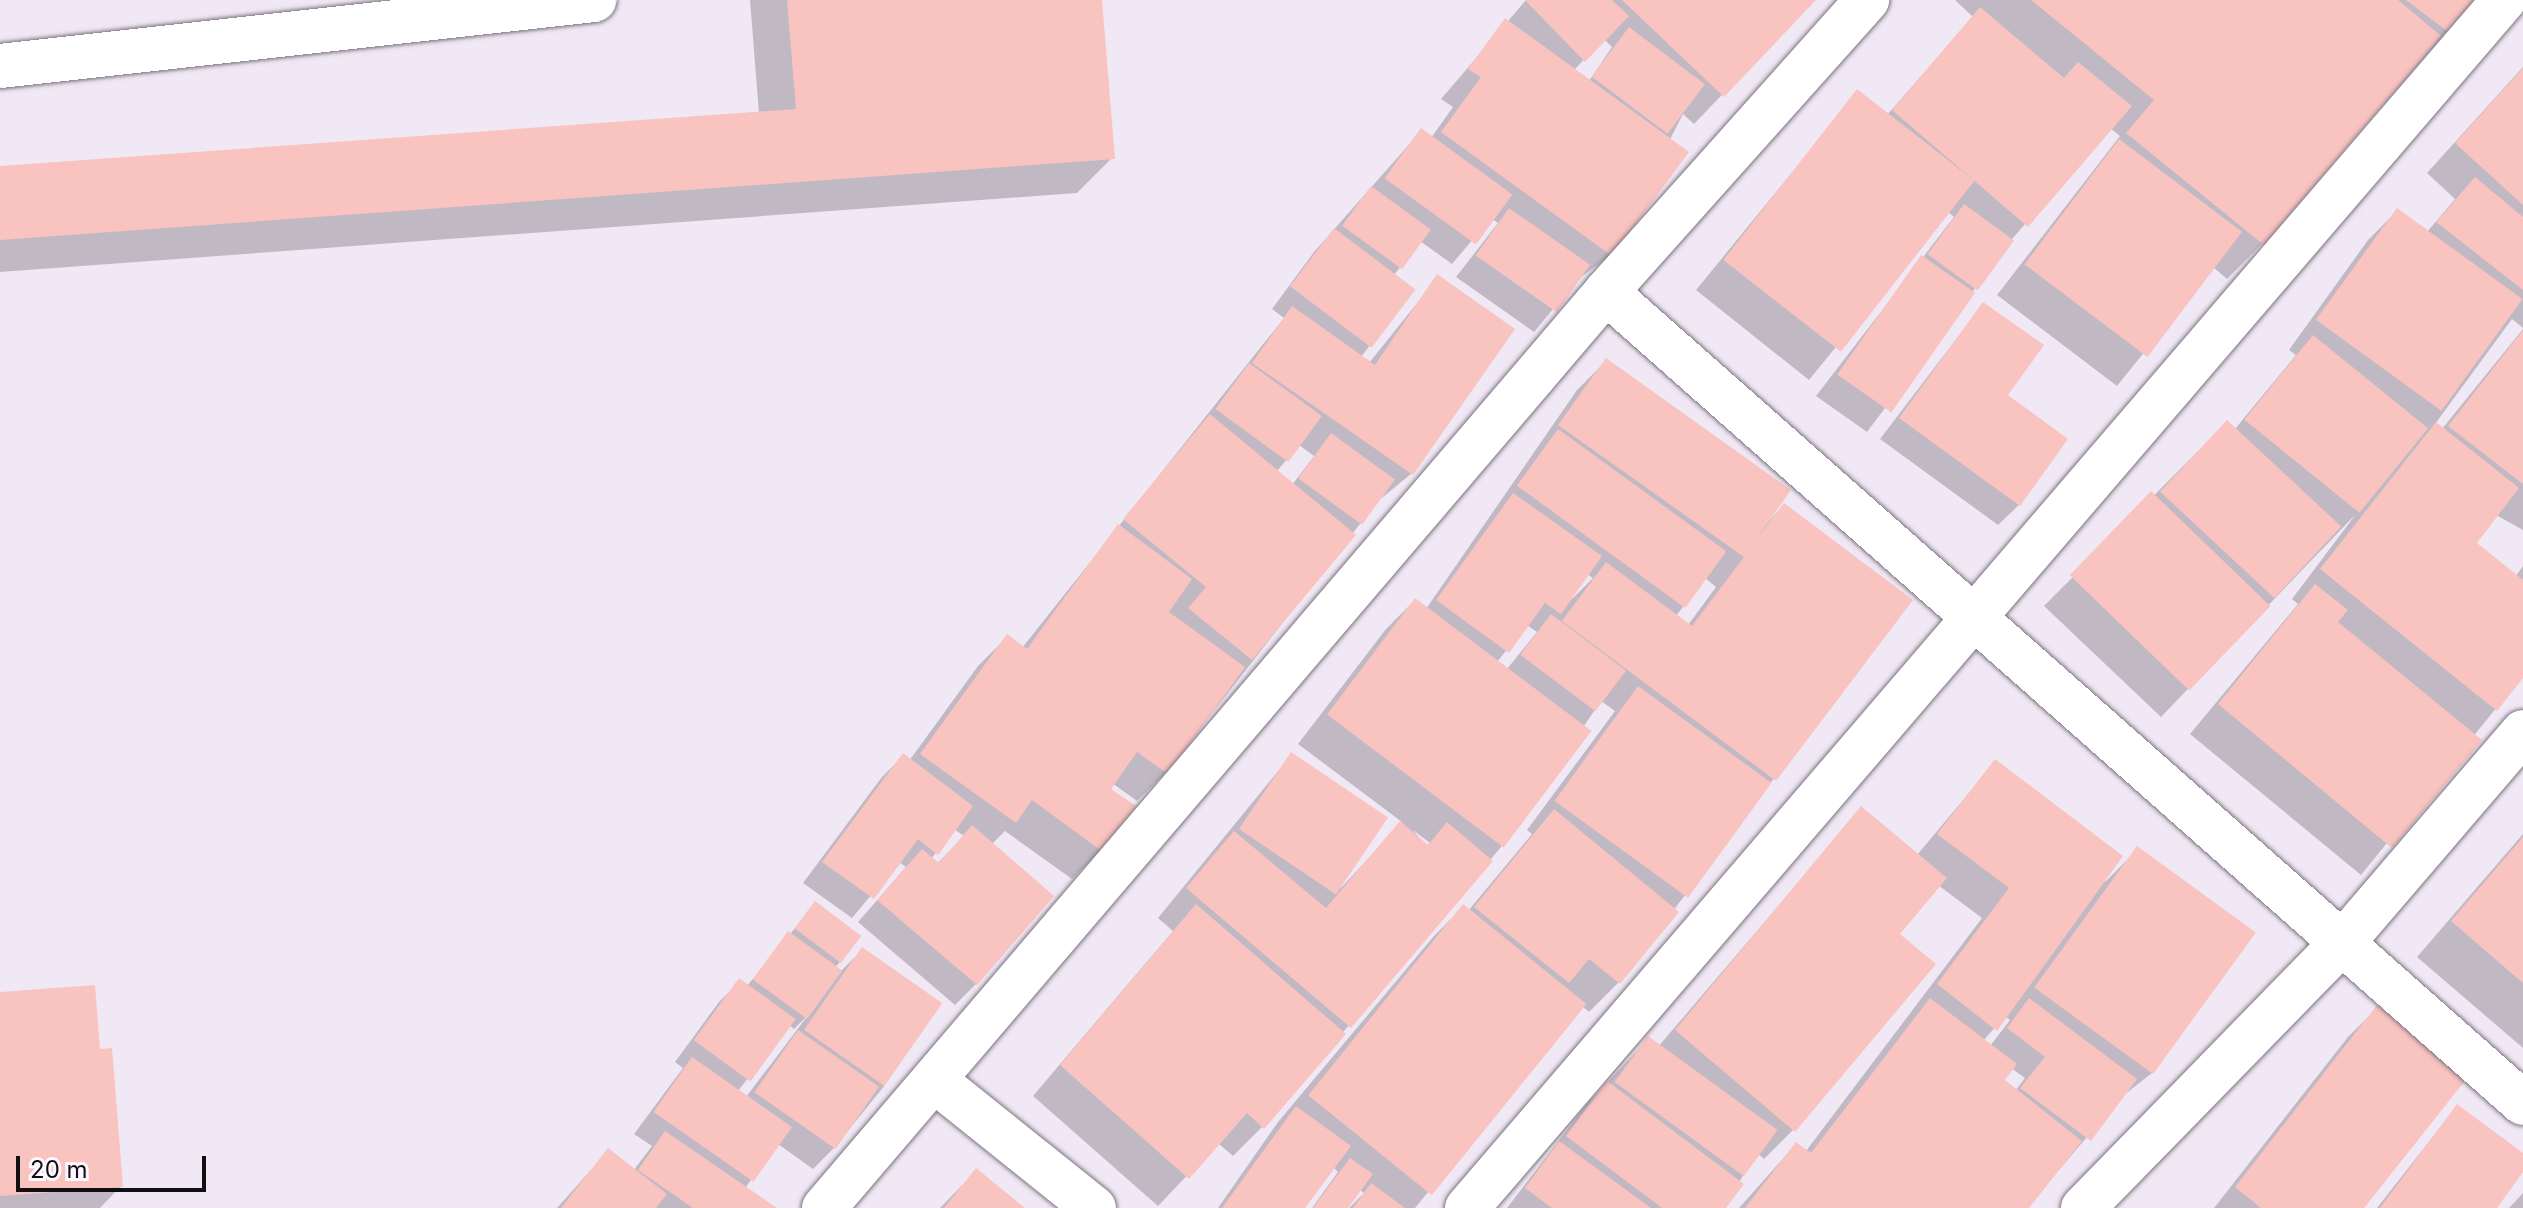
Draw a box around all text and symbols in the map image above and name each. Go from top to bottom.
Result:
scale bar [20,1140,210,1190]
text: 20 m [30,1155,88,1184]

